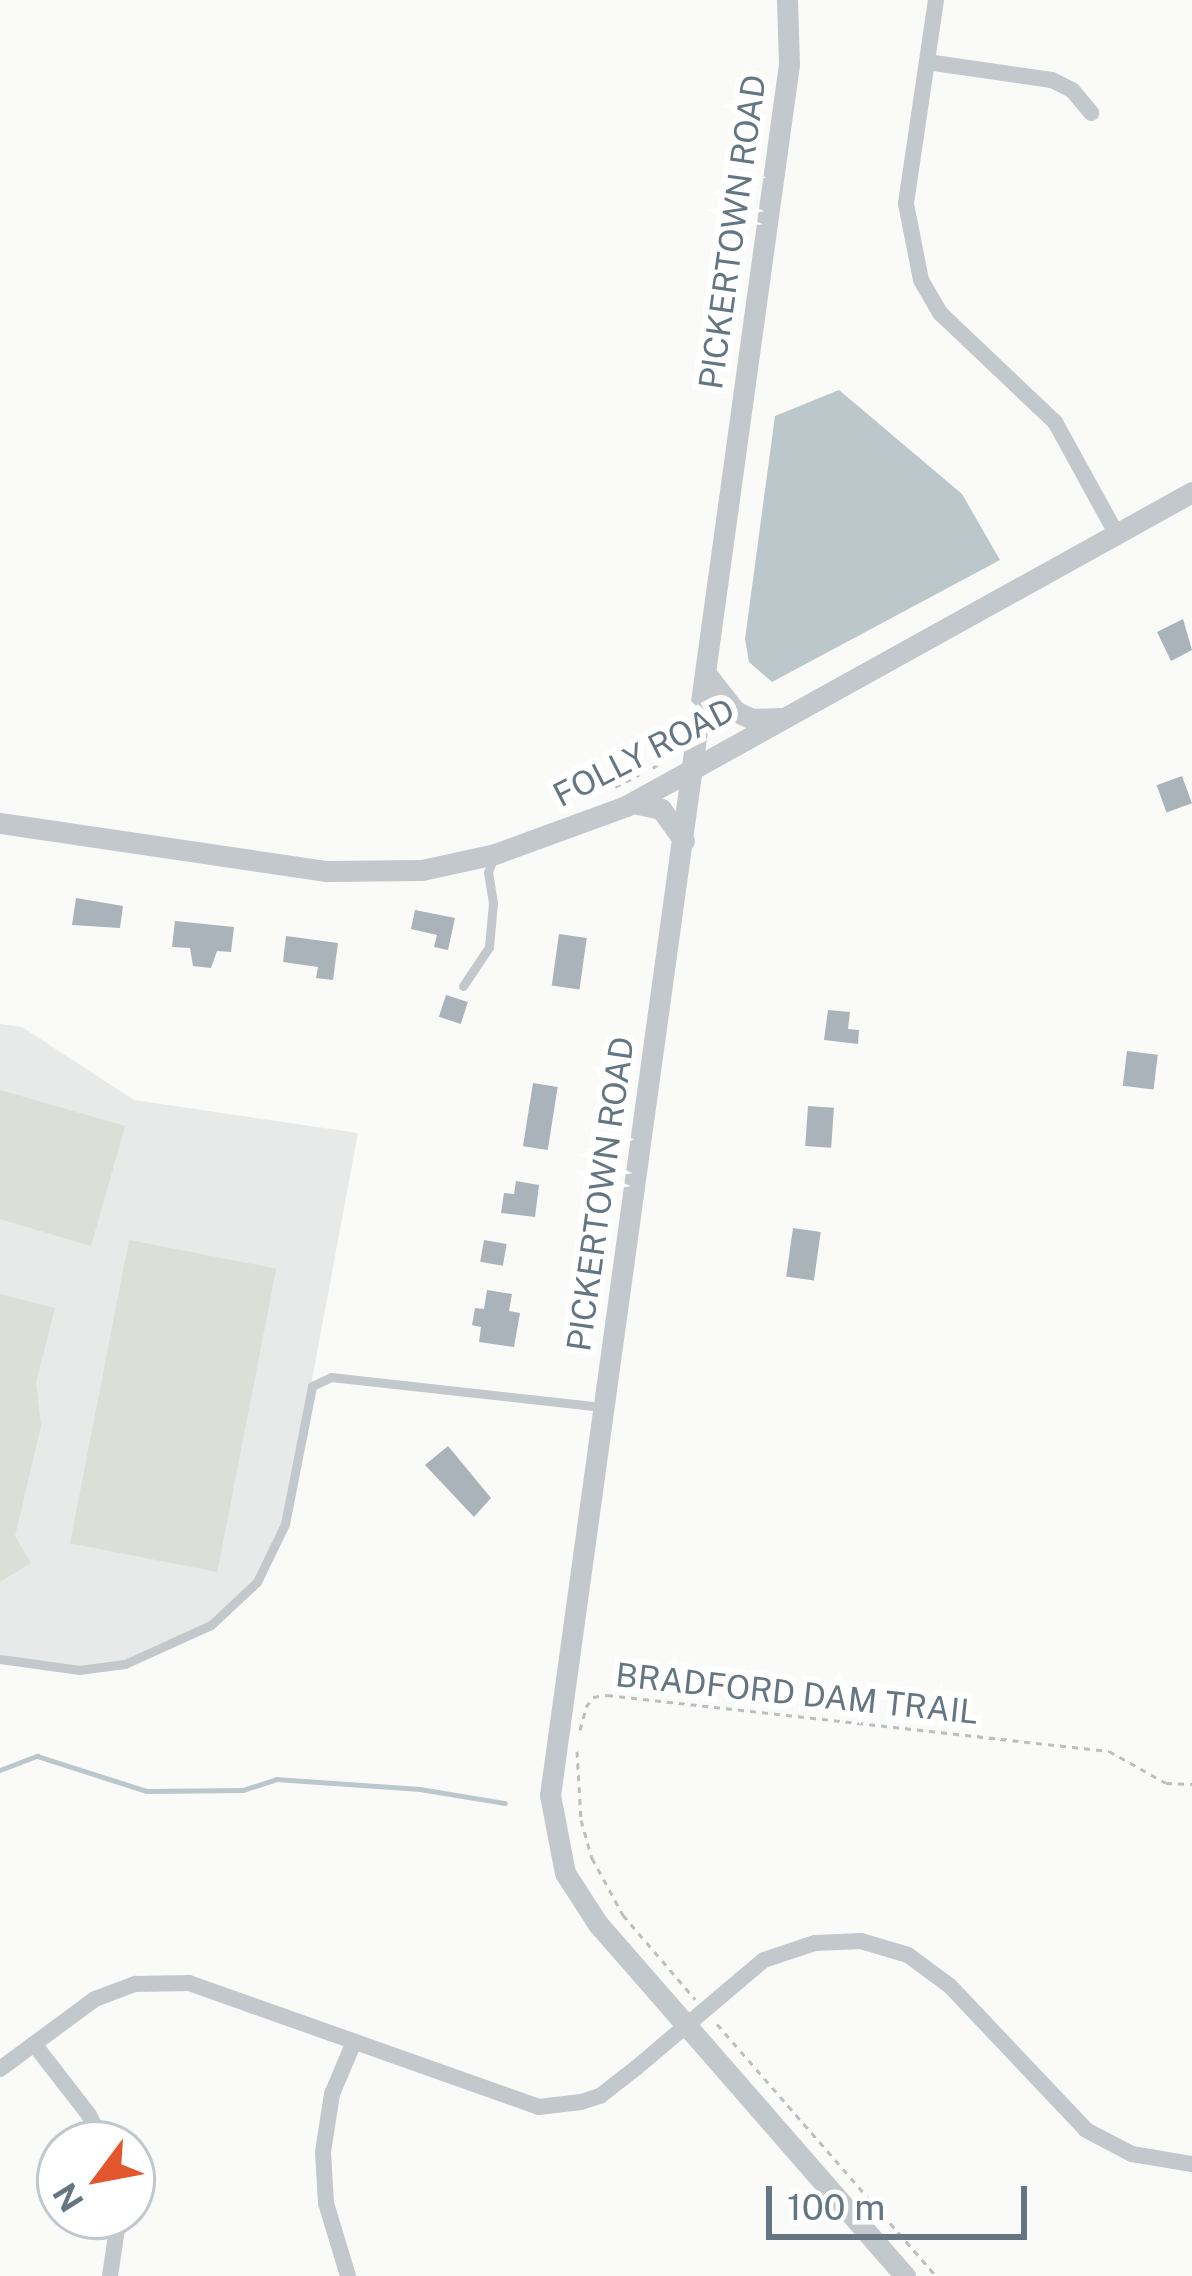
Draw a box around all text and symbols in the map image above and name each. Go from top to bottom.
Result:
street label: PICKERTOWN ROAD [691,72,775,392]
street label: FOLLY ROAD [547,690,741,816]
street label: PICKERTOWN ROAD [559,1034,643,1354]
street label: BRADFORD DAM TRAIL [614,1655,980,1733]
north arrow [36,2120,156,2240]
scale bar [772,2162,1033,2236]
text: N [45,2176,91,2219]
text: 100 m [787,2186,885,2228]

